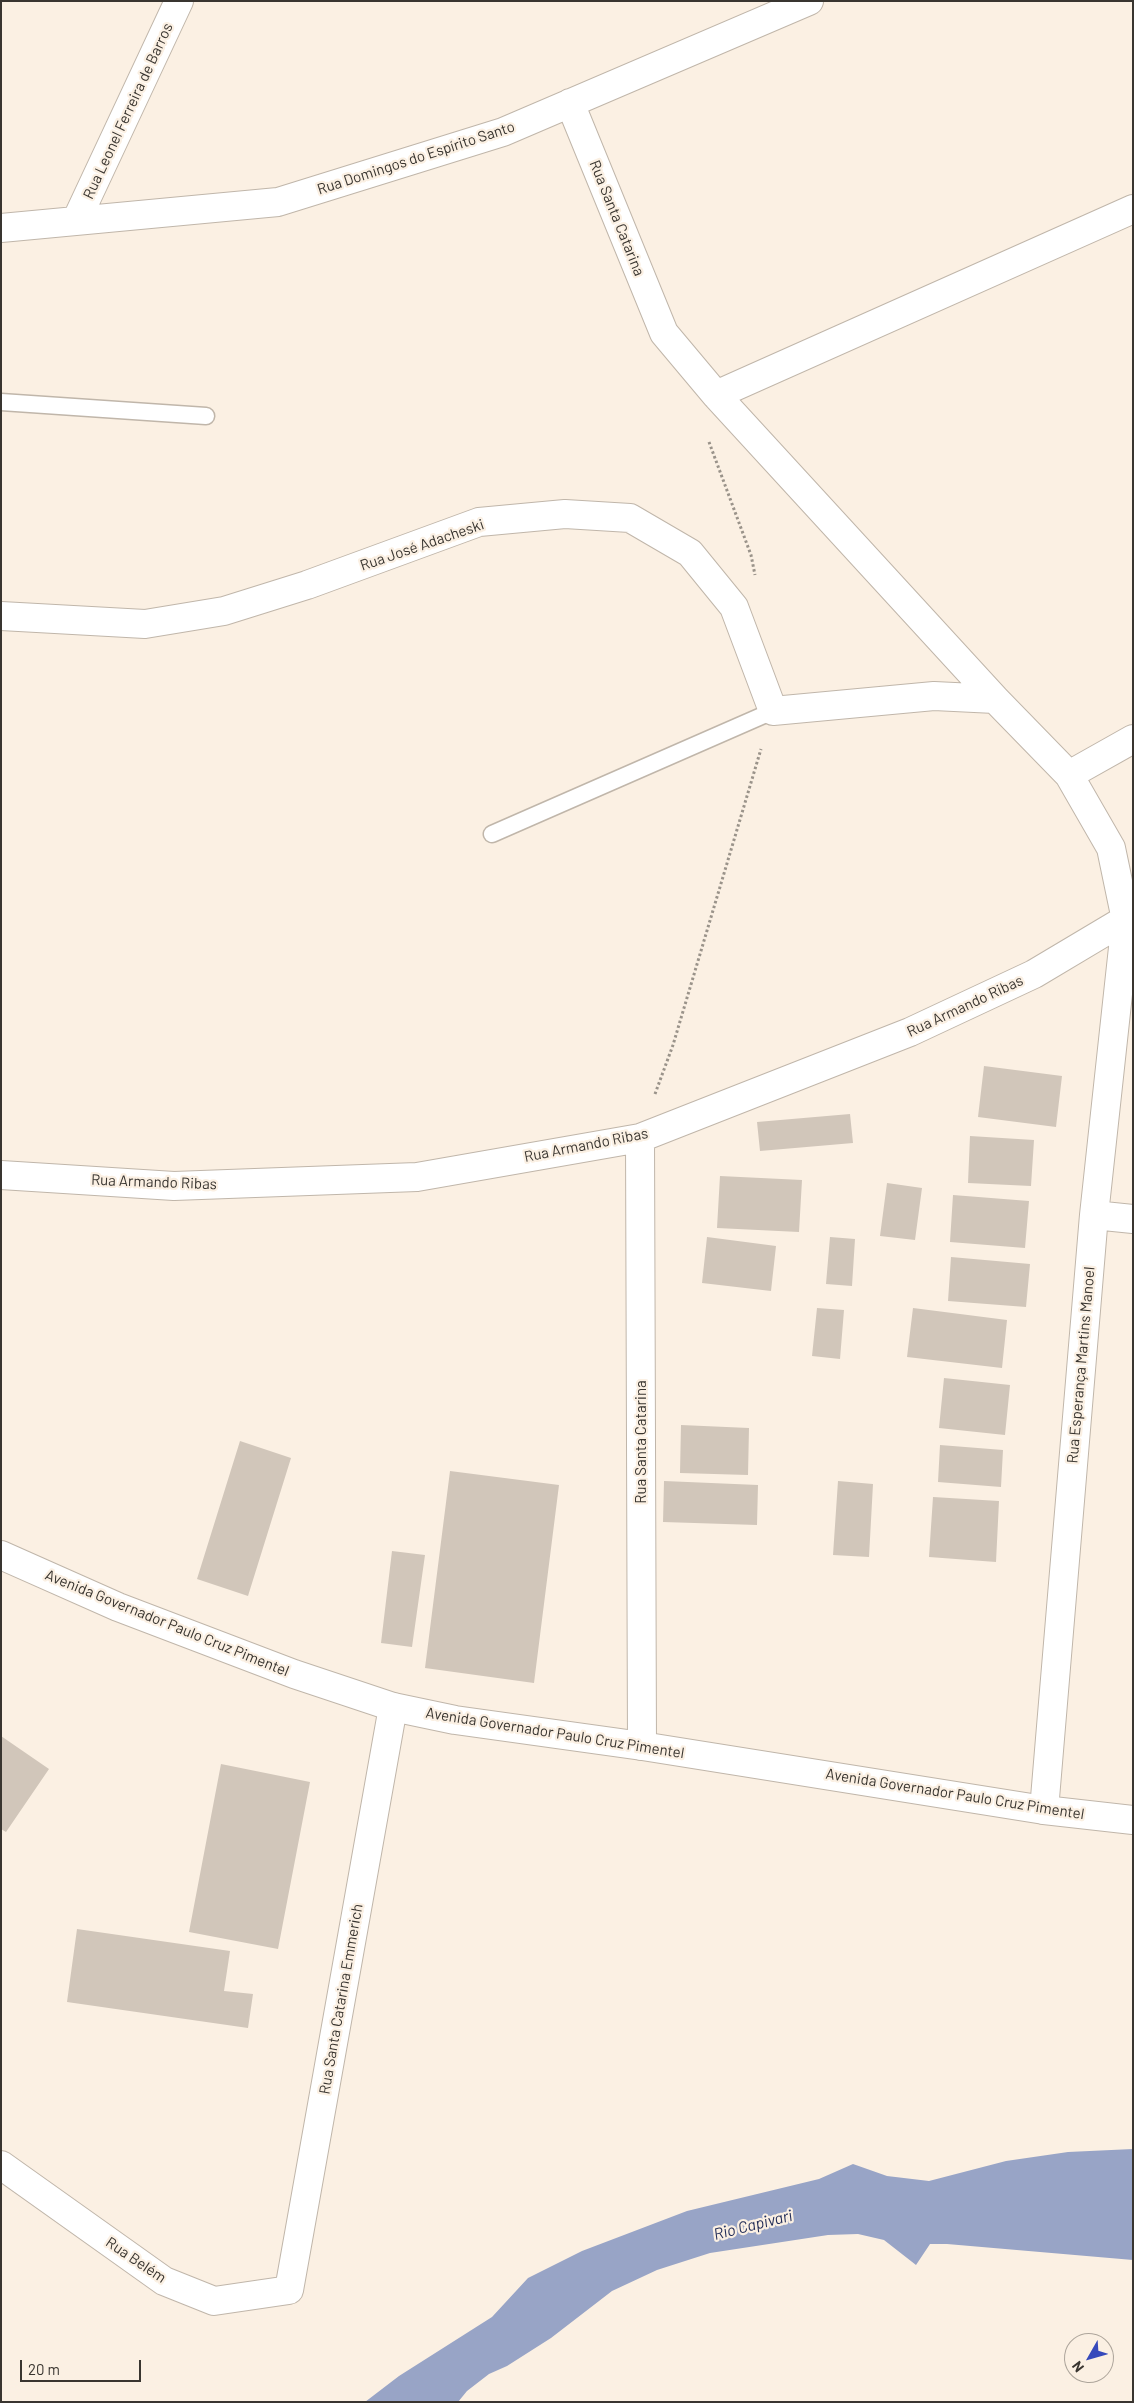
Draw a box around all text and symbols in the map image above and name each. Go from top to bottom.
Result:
street label: Rua Leonel Ferreira de Barros [79,20,177,202]
street label: Rua Domingos do Espírito Santo [315,117,517,199]
street label: Rua Santa Catarina [586,157,648,279]
street label: Rua José Adacheski [358,515,486,575]
street label: Rua Armando Ribas [904,971,1026,1041]
street label: Rua Armando Ribas [522,1124,650,1166]
street label: Rua Armando Ribas [91,1171,217,1193]
street label: Rua Esperança Martins Manoel [1063,1266,1099,1464]
street label: Rua Santa Catarina [632,1380,650,1504]
street label: Avenida Governador Paulo Cruz Pimentel [42,1566,292,1680]
street label: Avenida Governador Paulo Cruz Pimentel [424,1704,686,1762]
street label: Avenida Governador Paulo Cruz Pimentel [824,1765,1086,1823]
street label: Rua Santa Catarina Emmerich [315,1902,367,2096]
water label: Rio Capivari [712,2206,794,2244]
street label: Rua Belém [102,2233,170,2287]
north arrow [1064,2333,1114,2383]
scale bar [22,2350,144,2382]
text: N [1068,2358,1087,2376]
text: 20 m [28,2360,60,2378]

